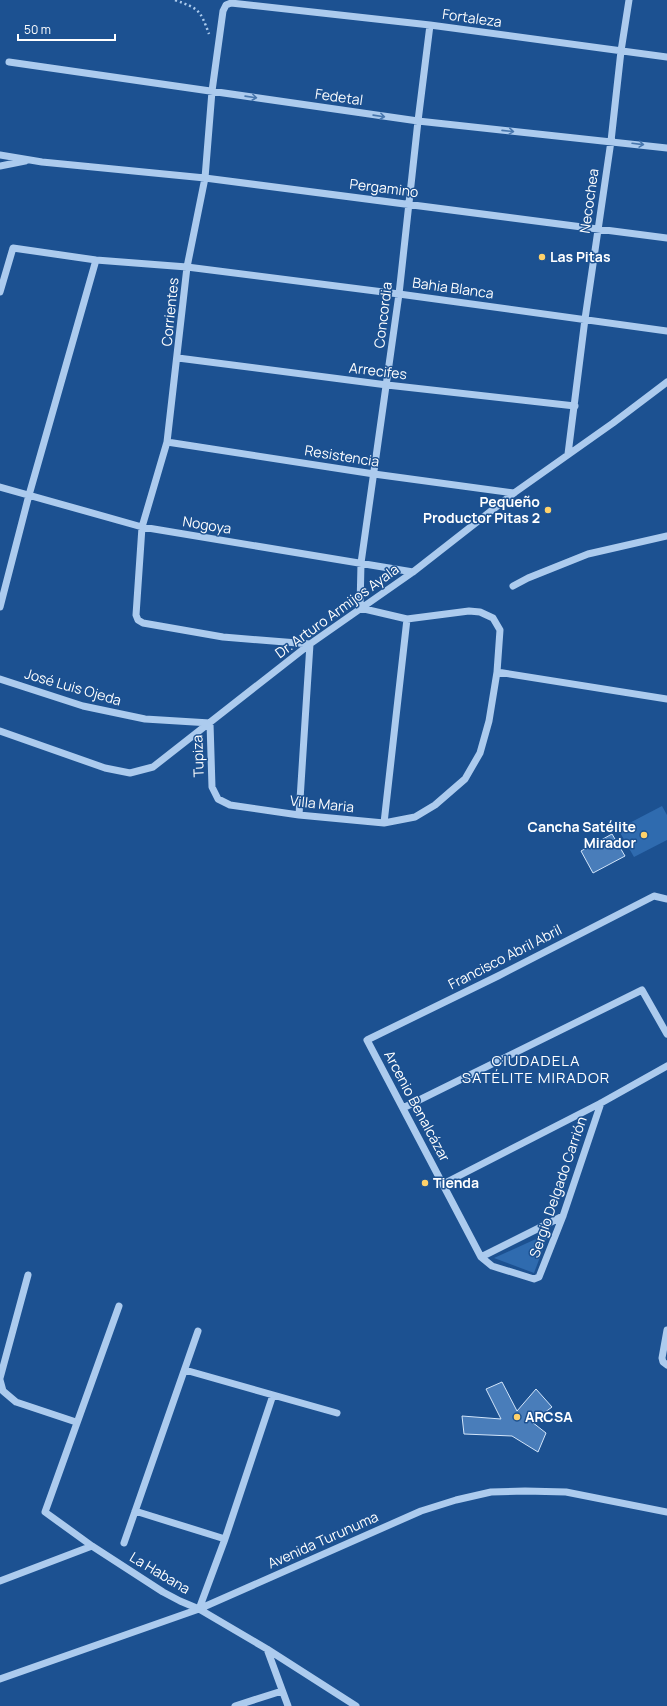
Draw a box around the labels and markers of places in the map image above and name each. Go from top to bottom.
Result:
place label: Las Pitas [550,247,611,266]
marker: Las Pitas [537,252,547,262]
place label: Pequeño Productor Pitas 2 [423,492,540,527]
marker: Pequeño Productor Pitas 2 [543,505,553,515]
place label: Cancha Satélite Mirador [528,817,636,852]
marker: Cancha Satélite Mirador [639,830,649,840]
place label: Tienda [433,1173,479,1192]
marker: Tienda [420,1178,430,1188]
place label: ARCSA [525,1407,573,1426]
marker: ARCSA [512,1412,522,1422]

